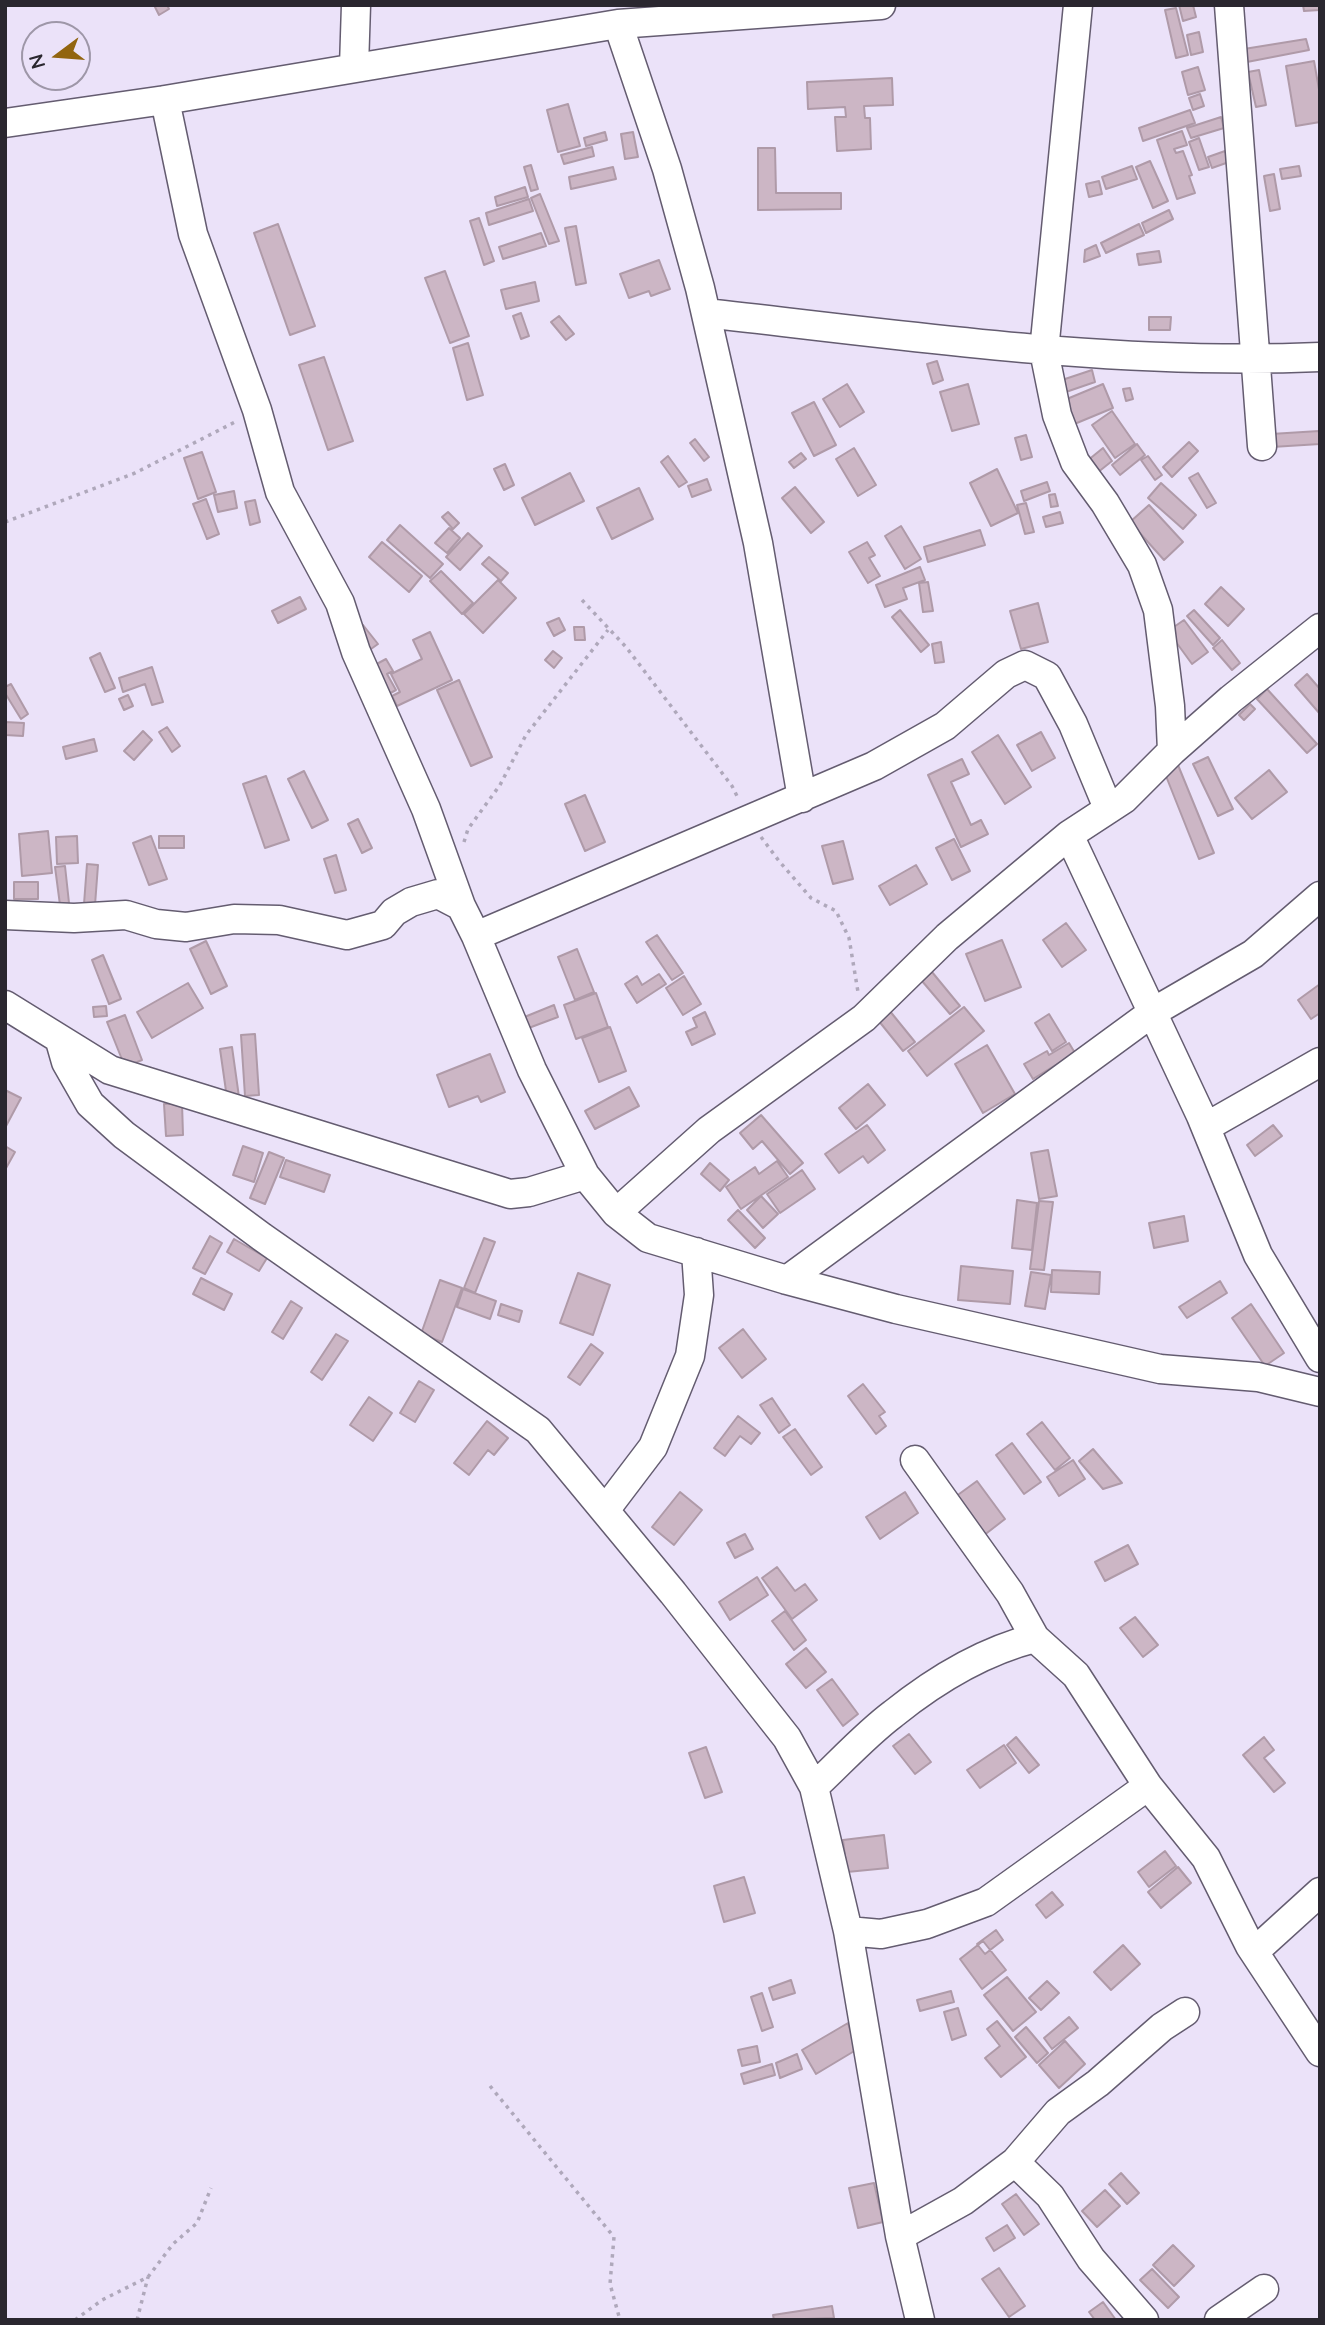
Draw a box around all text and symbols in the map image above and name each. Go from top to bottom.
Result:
north arrow [21,21,91,91]
text: N [23,51,52,72]

